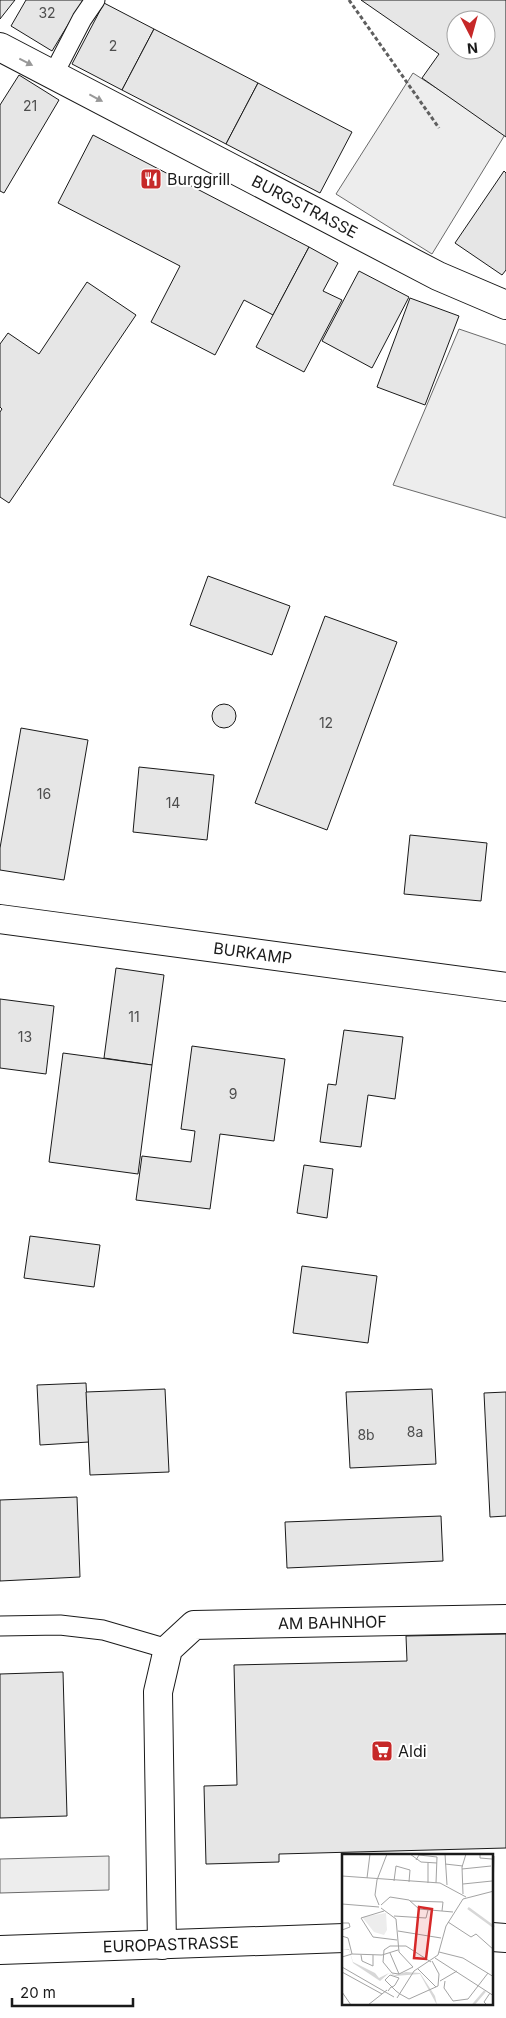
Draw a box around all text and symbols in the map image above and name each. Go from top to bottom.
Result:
house number: 32 [38,4,56,21]
north arrow [446,10,496,60]
house number: 2 [109,37,117,54]
text: N [466,39,479,57]
one-way arrow [19,58,34,66]
one-way arrow [89,94,104,102]
house number: 21 [23,97,37,114]
restaurant icon: Burggrill [139,167,163,191]
place label: Burggrill [167,169,230,189]
street label: BURGSTRASSE [249,170,361,242]
house number: 12 [319,714,333,731]
house number: 16 [37,785,51,802]
house number: 14 [166,794,180,811]
street label: BURKAMP [212,938,293,968]
house number: 11 [128,1008,140,1025]
house number: 13 [18,1028,32,1045]
house number: 9 [229,1085,237,1102]
house number: 8a [407,1423,423,1440]
house number: 8b [357,1426,375,1443]
street label: AM BAHNHOF [278,1611,387,1633]
supermarket icon: Aldi [370,1739,394,1763]
place label: Aldi [398,1741,427,1761]
inset map [342,1854,494,2006]
street label: EUROPASTRASSE [102,1932,239,1956]
scale bar [12,1976,134,2008]
text: 20 m [20,1983,56,2002]

